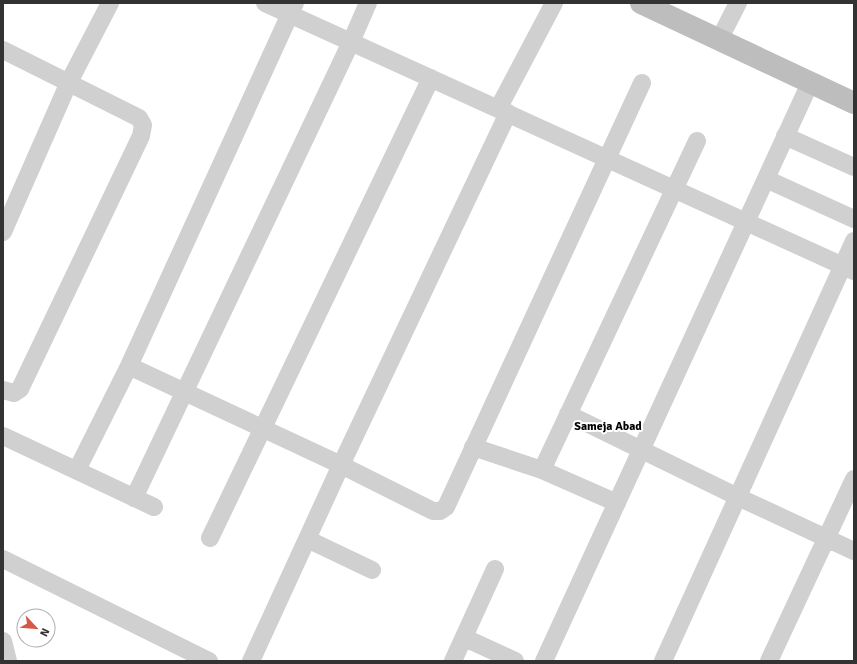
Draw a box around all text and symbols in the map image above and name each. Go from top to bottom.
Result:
district label: Sameja Abad [574,419,642,434]
north arrow [16,608,56,648]
text: N [37,626,52,638]

